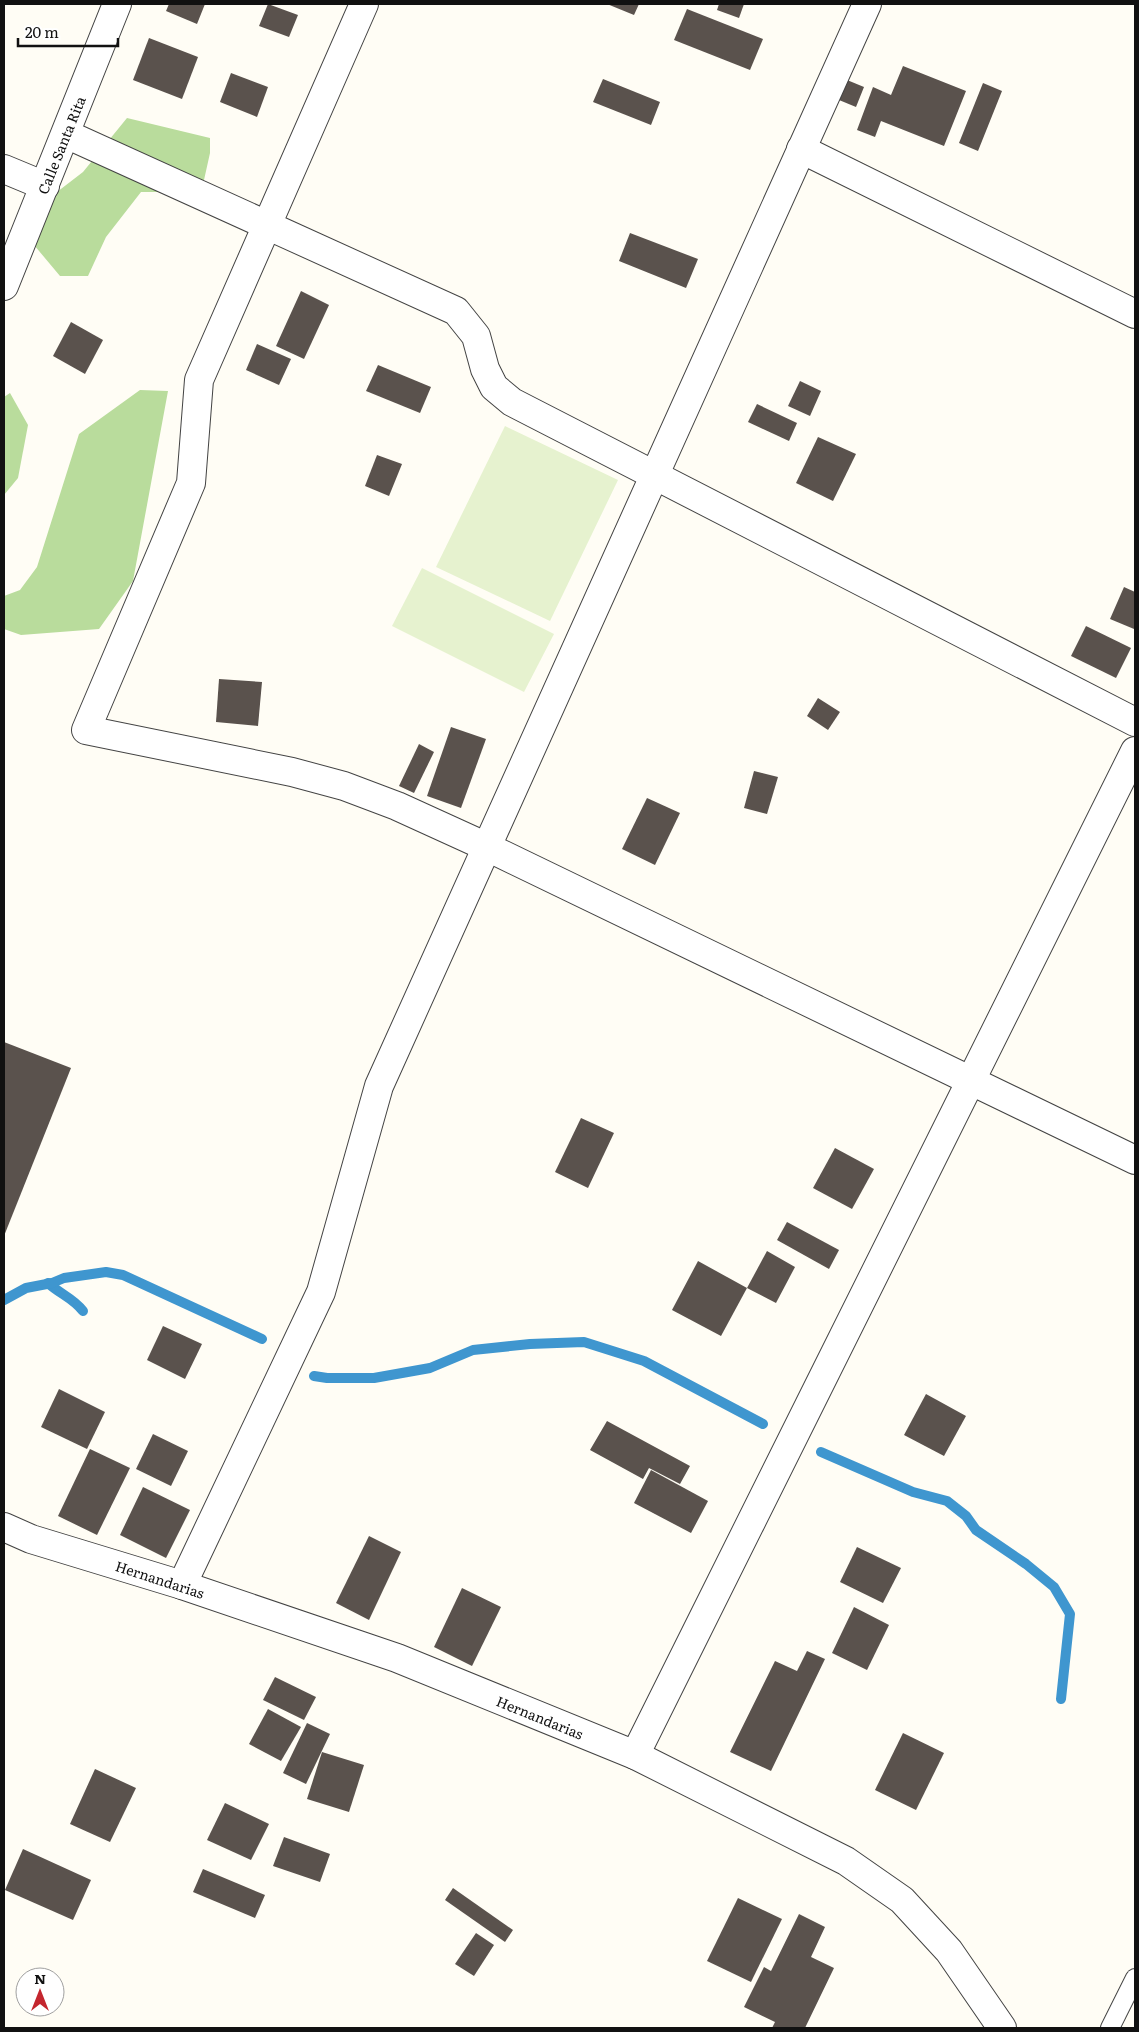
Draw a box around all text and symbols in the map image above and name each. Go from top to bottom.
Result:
scale bar [18,15,118,47]
text: 20 m [25,20,59,43]
street label: Calle Santa Rita [32,92,90,197]
street label: Hernandarias [113,1555,207,1603]
street label: Hernandarias [494,1690,586,1744]
north arrow [15,1967,65,2017]
text: N [34,1968,46,1988]

